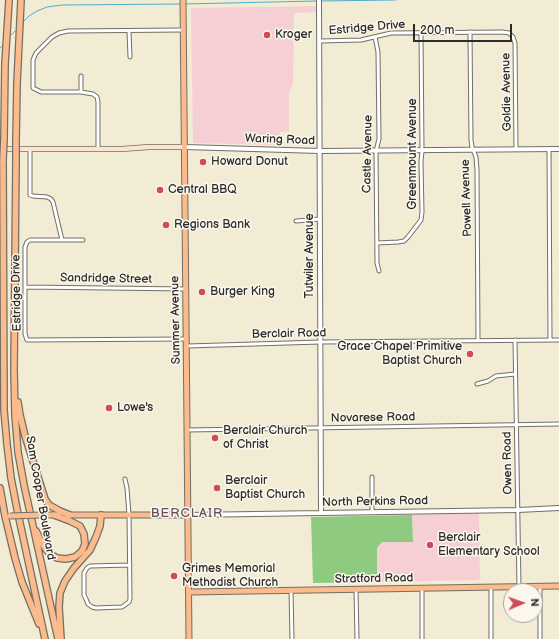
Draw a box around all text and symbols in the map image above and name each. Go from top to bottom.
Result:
scale bar [415,16,514,42]
street label: Estridge Drive [328,17,406,39]
text: 200 m [420,23,454,38]
place label: Kroger [275,28,312,42]
marker: Kroger [262,30,272,40]
street label: Goldie Avenue [499,53,515,131]
street label: Greenmount Avenue [406,98,420,210]
street label: Castle Avenue [360,115,376,193]
street label: Waring Road [245,132,315,148]
place label: Howard Donut [211,155,288,169]
marker: Howard Donut [198,157,208,167]
street label: Powell Avenue [458,159,476,237]
place label: Central BBQ [168,183,237,197]
marker: Central BBQ [155,185,165,195]
street label: Tutwiler Avenue [303,213,317,299]
place label: Regions Bank [174,218,250,232]
marker: Regions Bank [161,220,171,230]
street label: Estridge Drive [9,254,25,332]
street label: Sandridge Street [60,271,152,287]
street label: Summer Avenue [168,276,184,364]
place label: Burger King [210,285,275,299]
marker: Burger King [197,287,207,297]
street label: Berclair Road [252,326,326,342]
place label: Grace Chapel Primitive Baptist Church [337,340,462,368]
marker: Grace Chapel Primitive Baptist Church [465,349,475,359]
place label: Lowe's [117,401,153,415]
marker: Lowe's [104,403,114,413]
street label: Novarese Road [331,410,415,426]
place label: Berclair Church of Christ [223,424,307,452]
street label: Owen Road [500,431,516,495]
marker: Berclair Church of Christ [210,433,220,443]
street label: Sam Cooper Boulevard [22,435,58,561]
place label: Berclair Baptist Church [225,474,305,502]
marker: Berclair Baptist Church [212,483,222,493]
street label: North Perkins Road [322,494,428,510]
district label: BERCLAIR [151,506,223,522]
place label: Berclair Elementary School [438,531,540,559]
marker: Berclair Elementary School [425,540,435,550]
place label: Grimes Memorial Methodist Church [182,562,278,590]
marker: Grimes Memorial Methodist Church [169,571,179,581]
street label: Stratford Road [334,571,414,587]
north arrow [503,583,543,623]
text: N [528,598,541,607]

